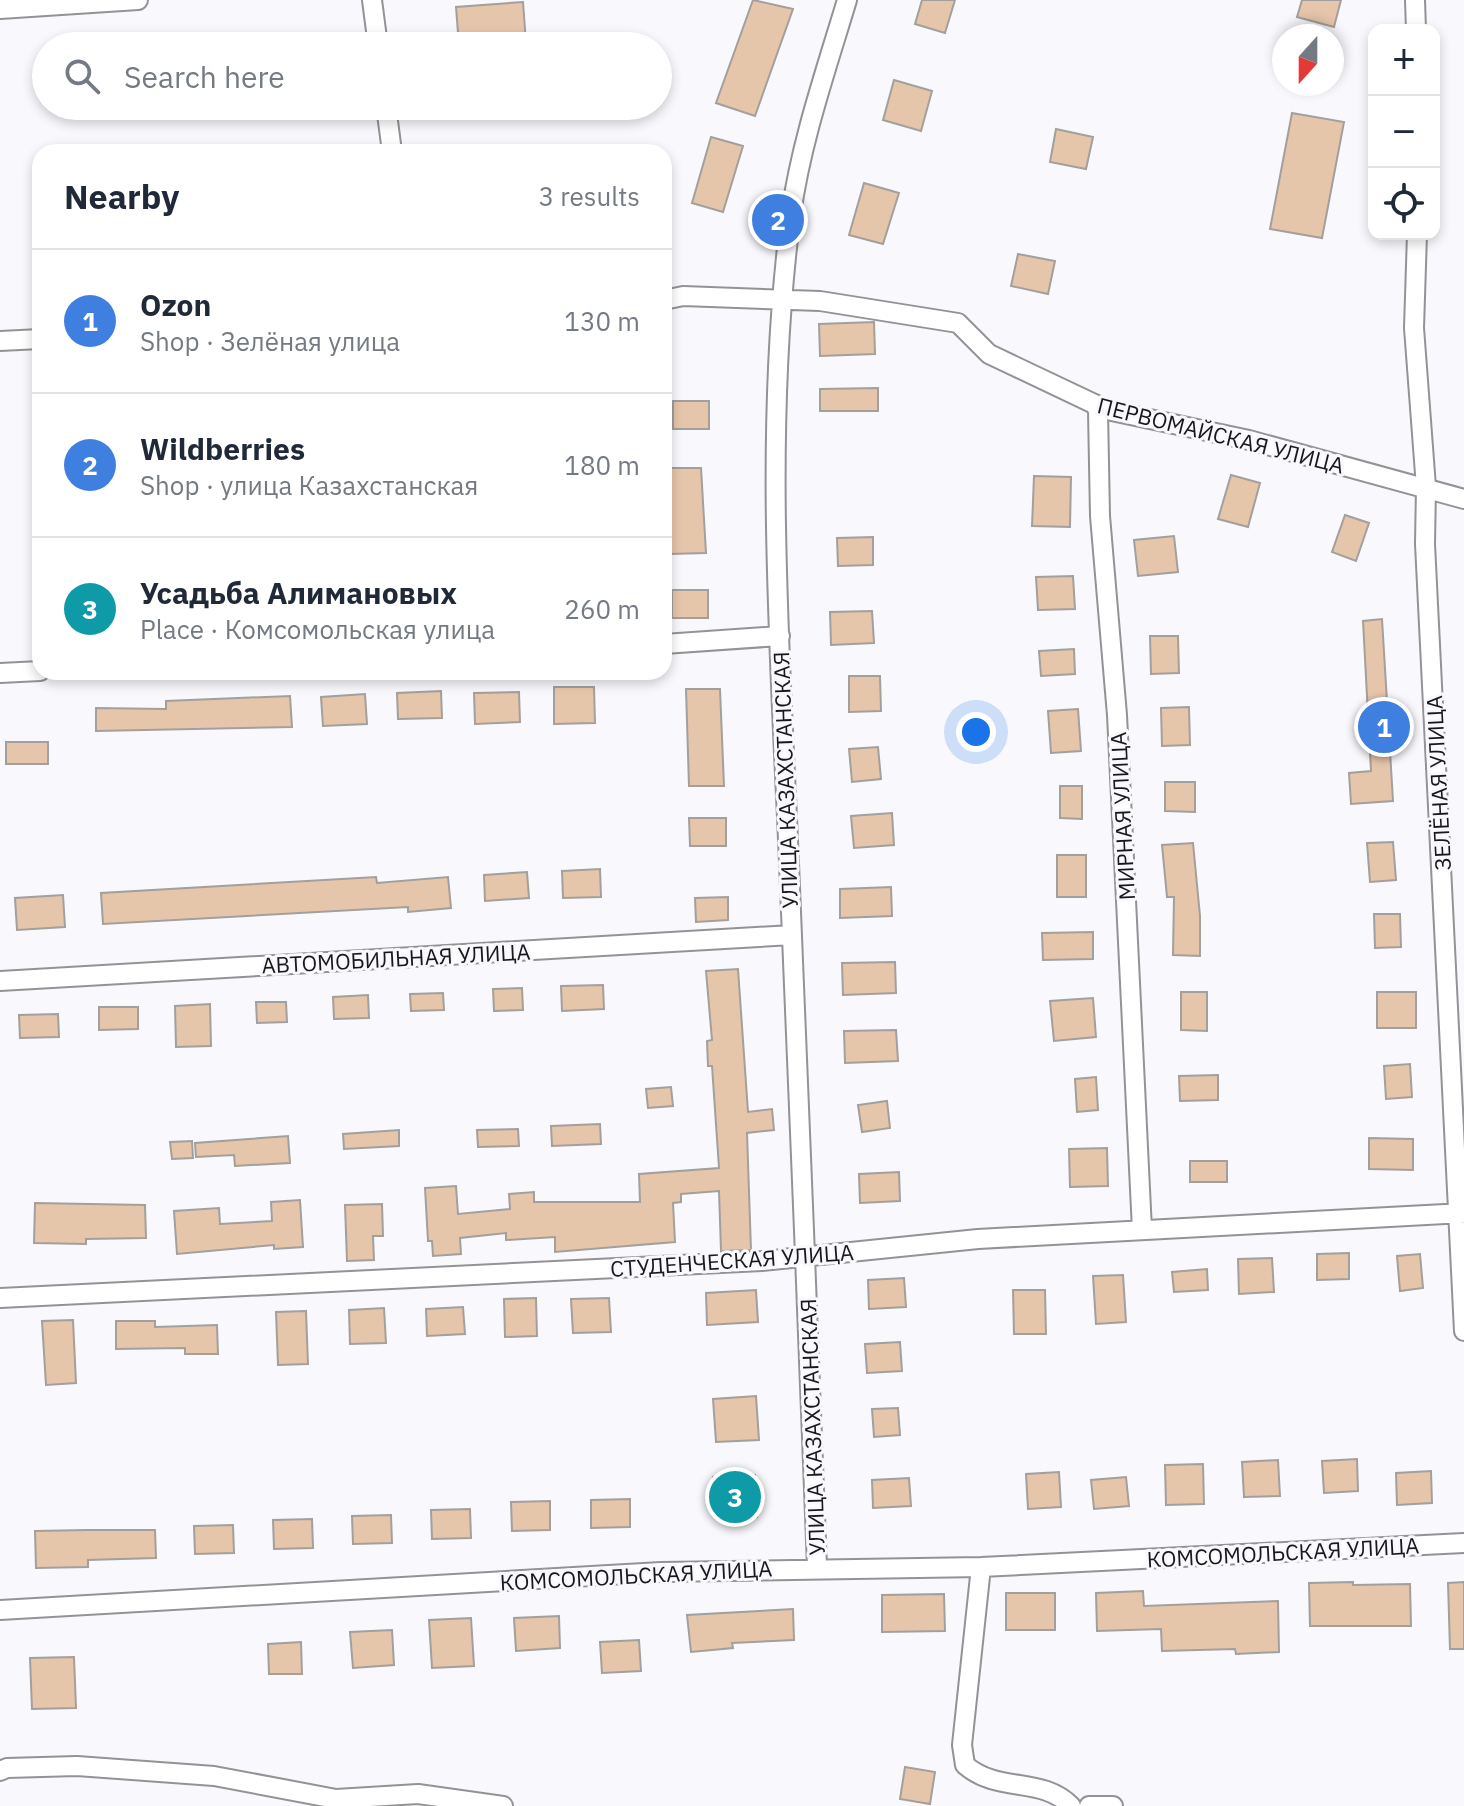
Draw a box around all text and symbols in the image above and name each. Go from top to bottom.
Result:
north arrow [1272,24,1344,96]
map controls [1368,24,1440,240]
button: + [1368,24,1440,96]
search box [32,32,672,120]
icon: search [60,54,104,98]
text: Search here [124,57,285,96]
button: − [1368,96,1440,168]
button: locate [1368,168,1440,240]
text: Nearby [64,174,179,218]
text: 3 results [538,179,640,213]
pin: 2 [752,190,804,250]
text: Ozon [140,285,211,324]
text: 1 [82,304,98,338]
text: 130 m [564,304,640,338]
text: Shop · Зелёная улица [140,324,400,358]
street label: ПЕРВОМАЙСКАЯ УЛИЦА [1095,390,1347,480]
text: Wildberries [140,429,305,468]
text: 2 [82,448,98,482]
text: 180 m [564,448,640,482]
text: Shop · улица Казахстанская [140,468,478,502]
text: Усадьба Алимановых [140,573,457,612]
text: 3 [82,592,98,626]
text: 260 m [564,592,640,626]
text: Place · Комсомольская улица [140,612,495,646]
street label: УЛИЦА КАЗАХСТАНСКАЯ [766,651,804,909]
street label: ЗЕЛЁНАЯ УЛИЦА [1419,695,1457,871]
pin: 1 [1358,697,1410,757]
your location [956,712,996,752]
street label: МИРНАЯ УЛИЦА [1103,731,1141,901]
street label: АВТОМОБИЛЬНАЯ УЛИЦА [261,936,531,980]
street label: СТУДЕНЧЕСКАЯ УЛИЦА [609,1237,855,1283]
street label: УЛИЦА КАЗАХСТАНСКАЯ [793,1298,831,1556]
pin: 3 [709,1467,761,1527]
street label: КОМСОМОЛЬСКАЯ УЛИЦА [1146,1530,1420,1574]
street label: КОМСОМОЛЬСКАЯ УЛИЦА [499,1553,773,1597]

